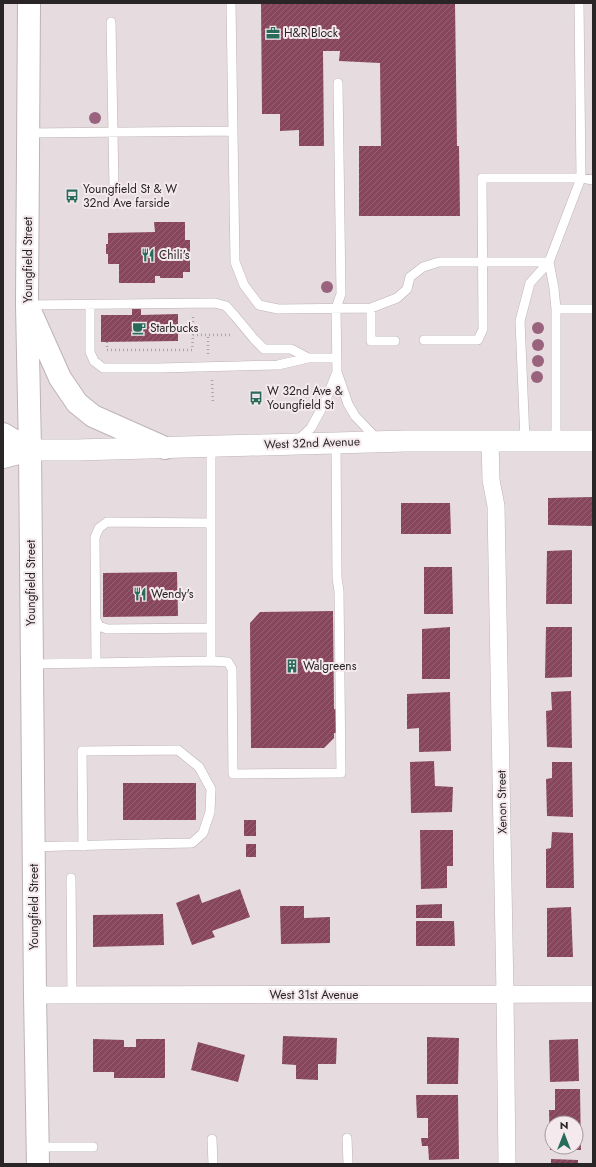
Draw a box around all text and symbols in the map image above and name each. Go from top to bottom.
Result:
place label: H&R Block [284,24,339,42]
office icon: H&R Block [265,25,281,41]
place label: Youngfield St & W 32nd Ave farside [83,180,177,212]
bus stop icon: Youngfield St & W 32nd Ave farside [64,188,80,204]
street label: Youngfield Street [19,217,37,303]
place label: Chili's [159,246,190,264]
restaurant icon: Chili's [140,247,156,263]
place label: Starbucks [150,319,199,337]
cafe icon: Starbucks [131,320,147,336]
place label: W 32nd Ave & Youngfield St [267,382,343,414]
bus stop icon: W 32nd Ave & Youngfield St [248,390,264,406]
street label: West 32nd Avenue [264,432,360,454]
street label: Youngfield Street [22,540,40,626]
place label: Wendy's [151,585,194,603]
restaurant icon: Wendy's [132,586,148,602]
place label: Walgreens [303,657,357,675]
building icon: Walgreens [284,658,300,674]
street label: Xenon Street [492,770,512,834]
street label: Youngfield Street [25,864,43,950]
street label: West 31st Avenue [269,986,359,1004]
north arrow [544,1115,584,1155]
text: N [560,1117,568,1133]

